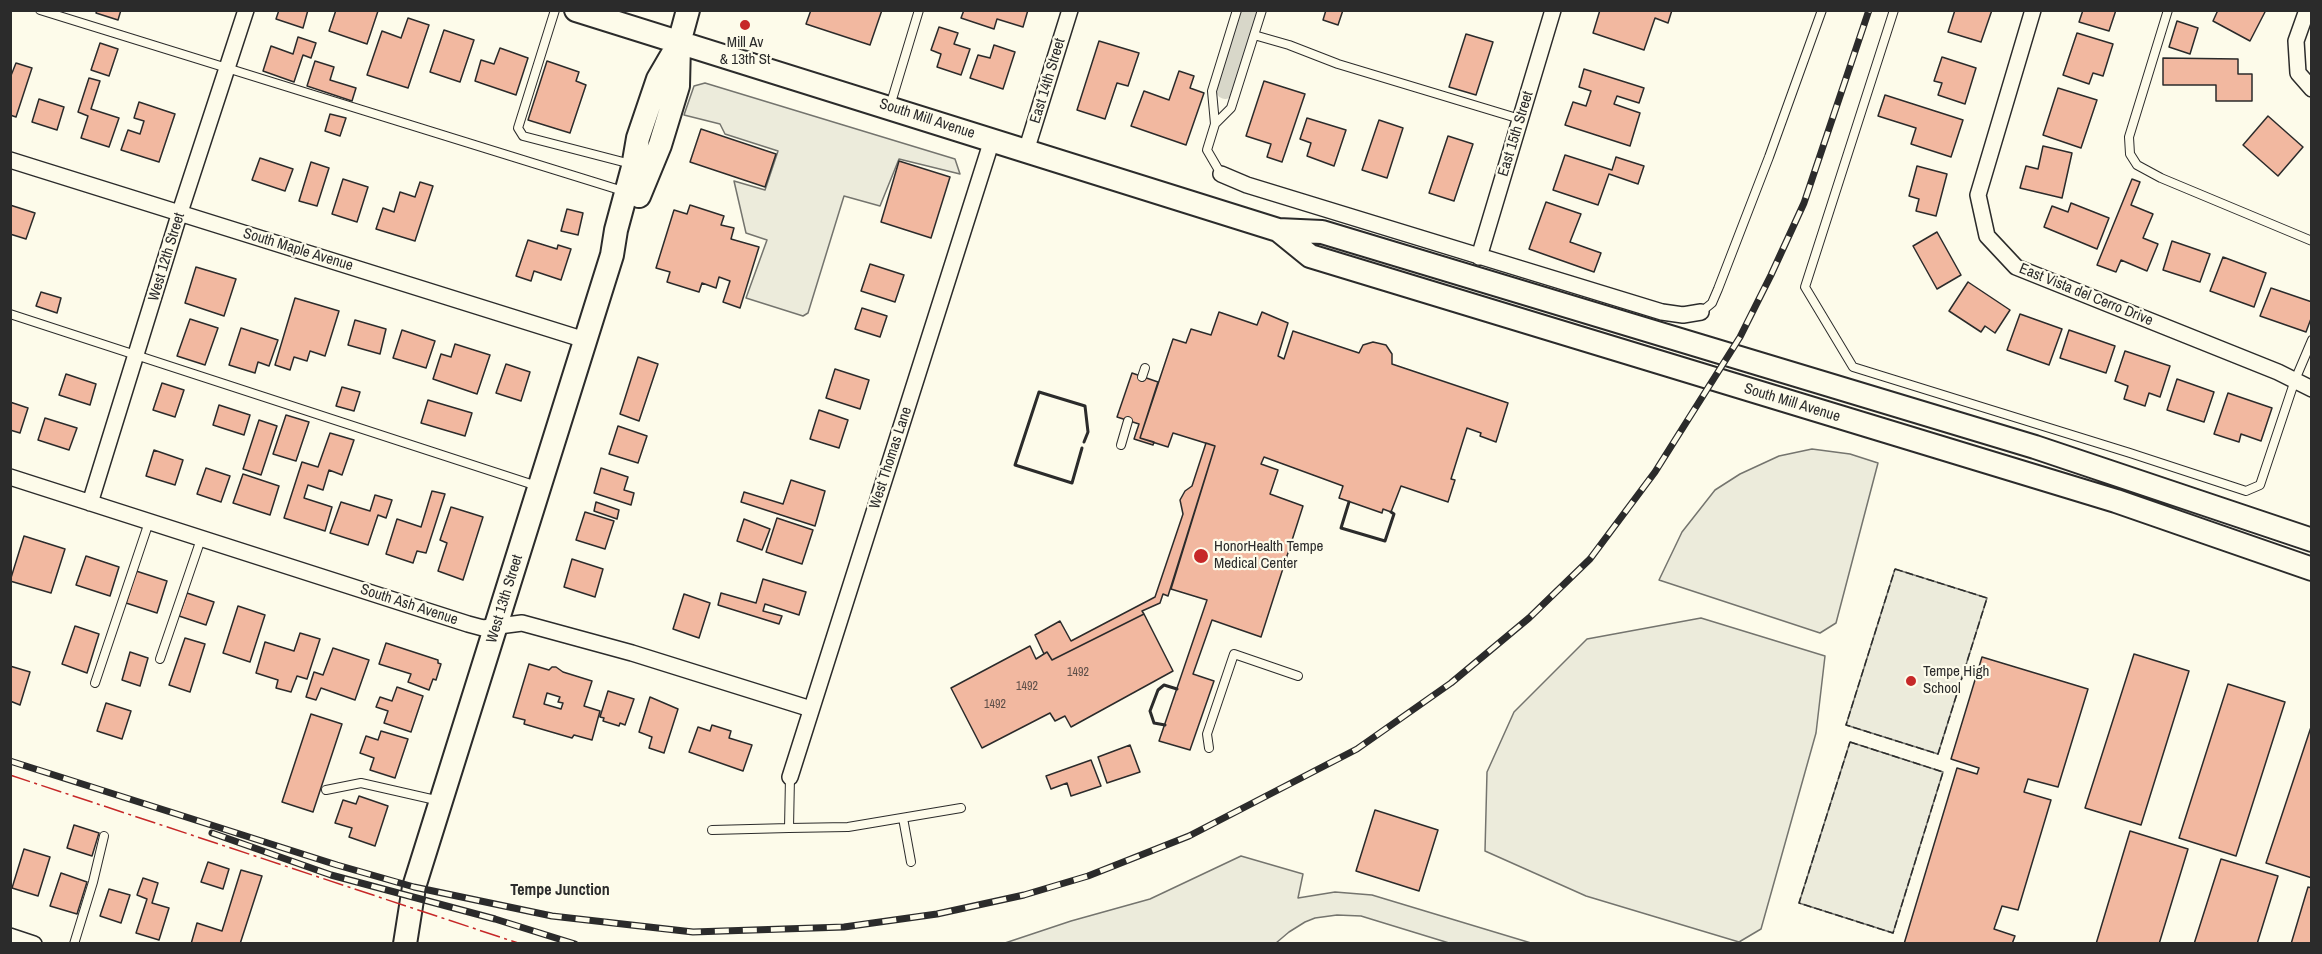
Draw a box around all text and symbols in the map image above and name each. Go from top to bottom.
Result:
marker: Mill Av & 13th St [738,18,752,32]
place label: Mill Av & 13th St [720,34,770,69]
street label: East 14th Street [1026,36,1070,126]
street label: East 15th Street [1494,89,1538,179]
street label: South Mill Avenue [877,95,977,143]
street label: West 12th Street [145,211,189,303]
street label: South Maple Avenue [241,225,355,275]
street label: East Vista del Cerro Drive [2016,260,2156,330]
street label: South Mill Avenue [1742,380,1842,426]
street label: West Thomas Lane [866,405,916,511]
place label: HonorHealth Tempe Medical Center [1214,538,1323,573]
marker: HonorHealth Tempe Medical Center [1192,547,1210,565]
street label: West 13th Street [483,553,527,645]
street label: South Ash Avenue [358,581,460,629]
place label: Tempe High School [1923,663,1989,698]
house number: 1492 [1067,666,1089,680]
marker: Tempe High School [1904,674,1918,688]
house number: 1492 [1016,680,1038,694]
house number: 1492 [984,698,1006,712]
district label: Tempe Junction [510,881,610,901]

